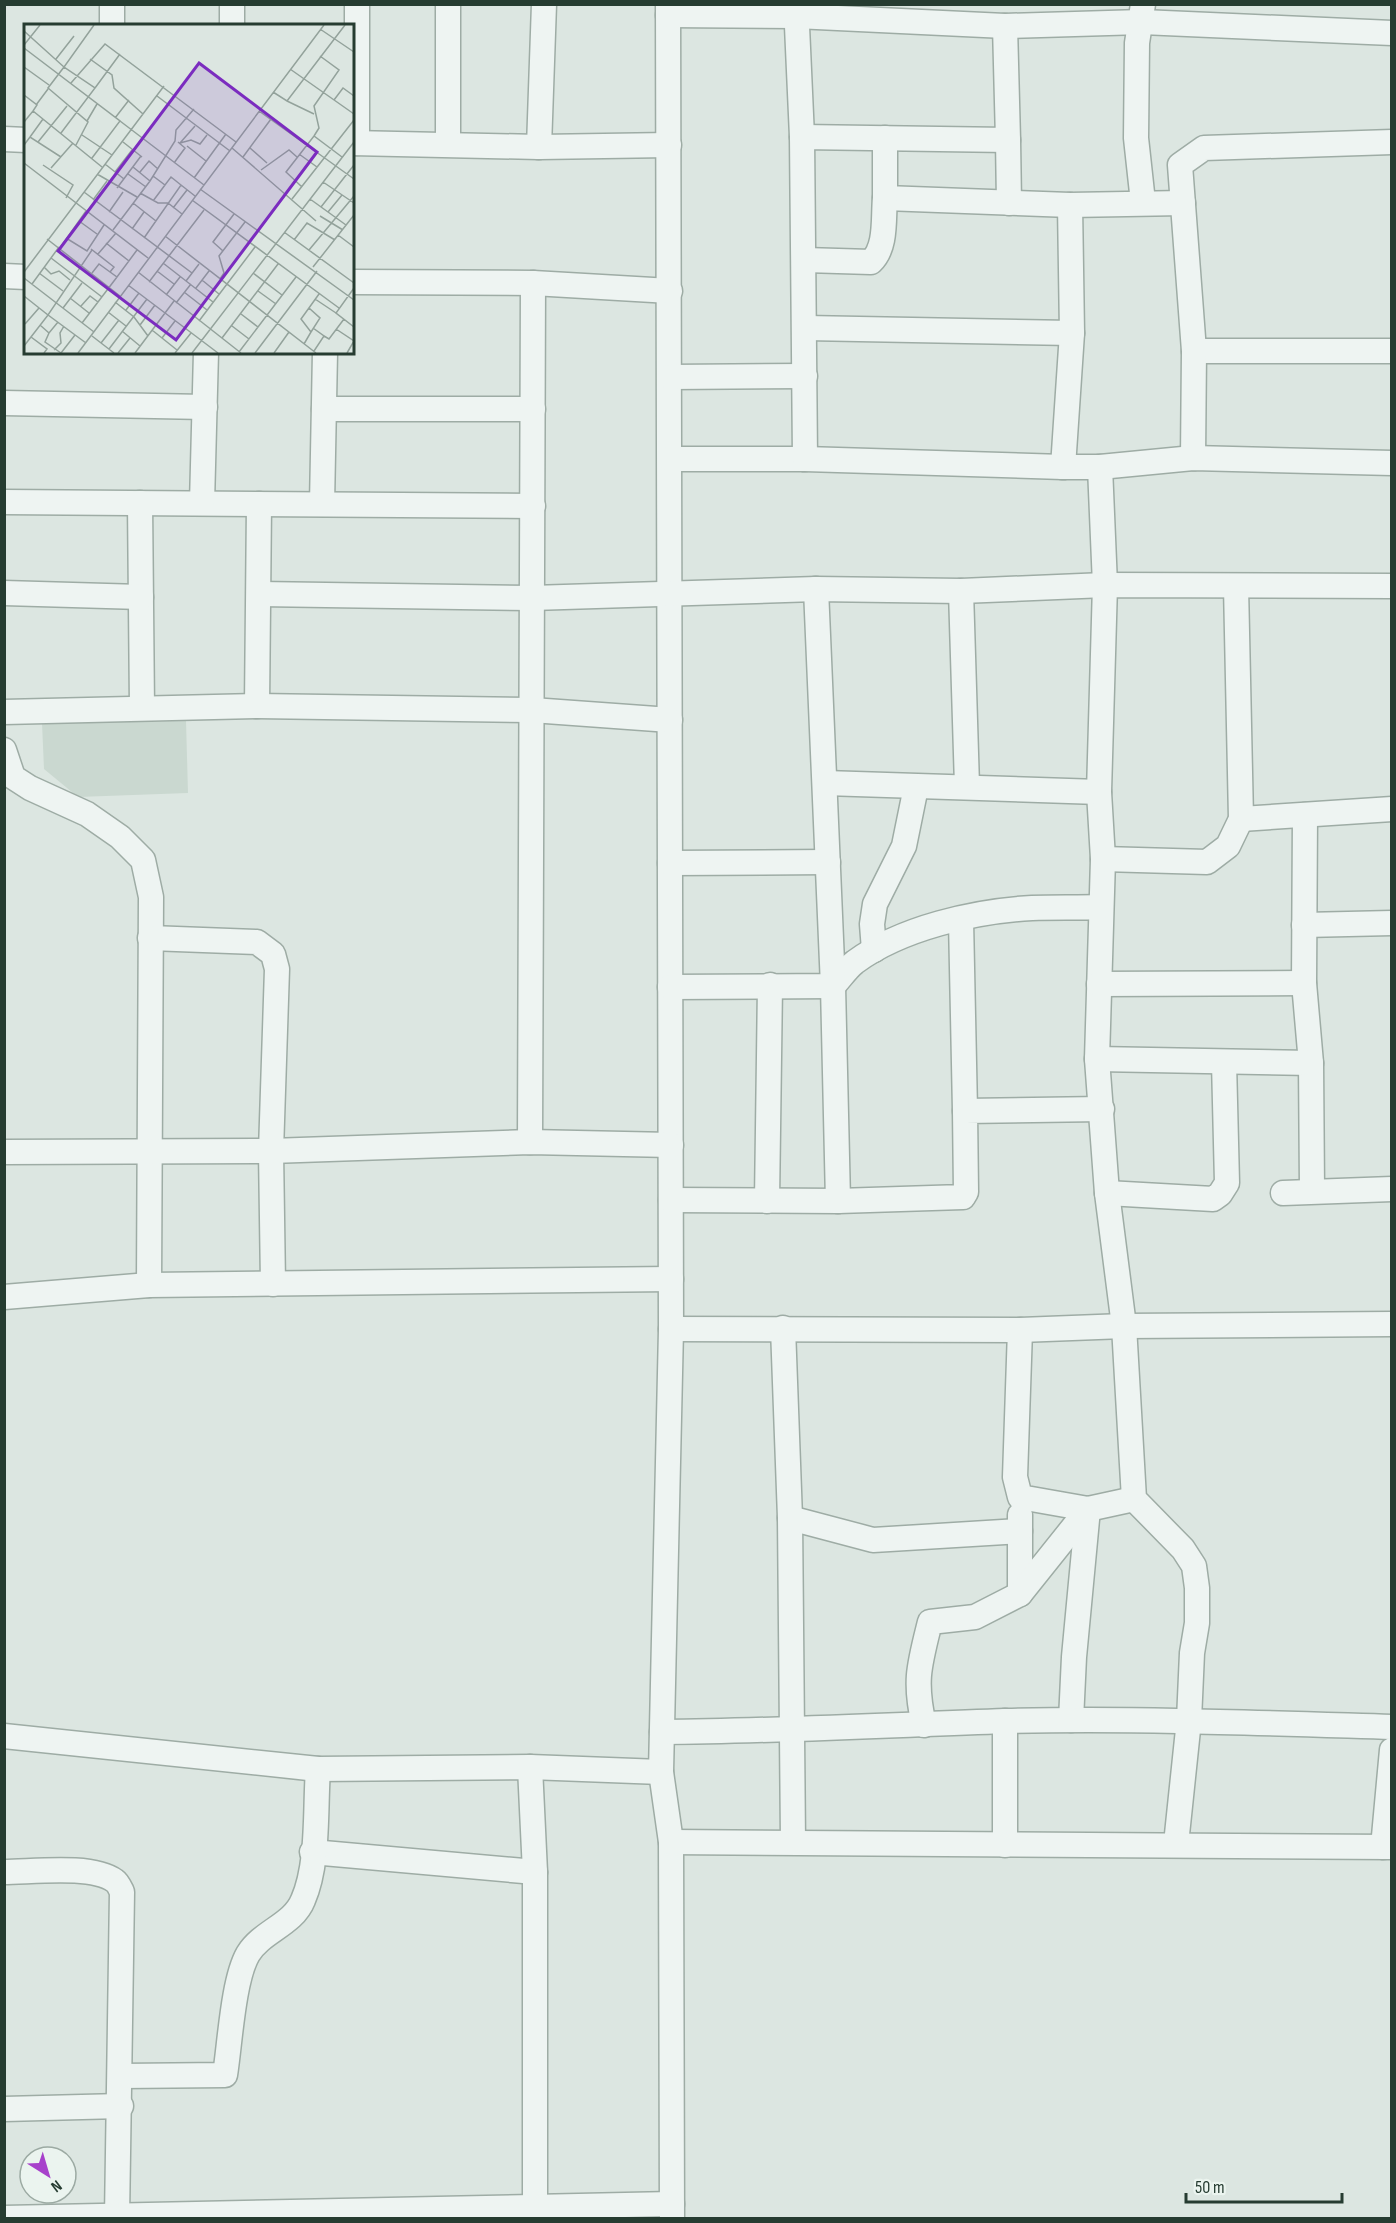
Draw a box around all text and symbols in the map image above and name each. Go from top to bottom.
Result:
inset map [24,24,354,354]
north arrow [18,2145,78,2205]
scale bar [1186,2166,1342,2204]
text: N [47,2176,65,2196]
text: 50 m [1195,2177,1225,2198]

